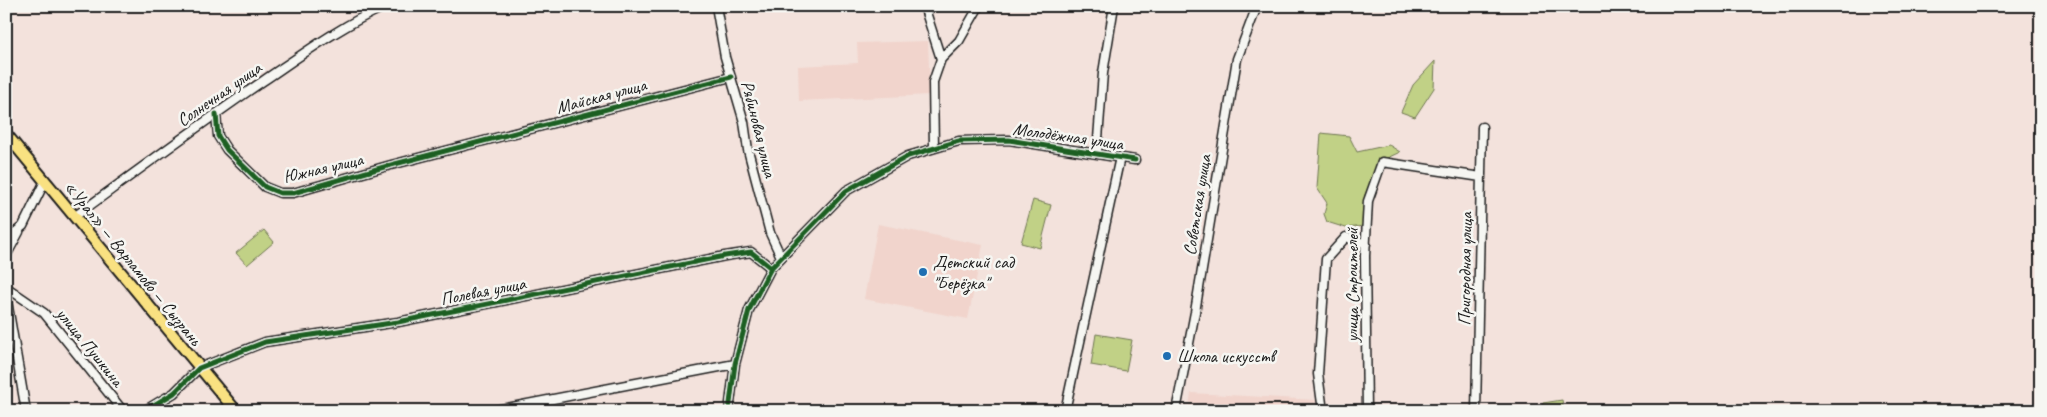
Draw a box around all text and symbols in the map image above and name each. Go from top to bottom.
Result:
street label: Солнечная улица [172,56,266,131]
street label: Майская улица [554,73,650,119]
street label: Рябиновая улица [736,78,782,181]
street label: Молодёжная улица [1011,117,1126,155]
street label: Южная улица [281,148,367,188]
street label: Советская улица [1178,152,1216,257]
street label: «Урал» — Варламово — Сызрань [59,176,207,351]
street label: Пригородная улица [1453,210,1477,326]
street label: улица Строителей [1341,226,1363,343]
place label: Детский сад "Берёзка" [933,251,1016,295]
marker: Детский сад "Берёзка" [917,266,929,278]
street label: Полевая улица [439,272,529,310]
street label: улица Пушкина [51,302,129,392]
place label: Школа искусств [1177,345,1277,367]
marker: Школа искусств [1161,350,1173,362]

